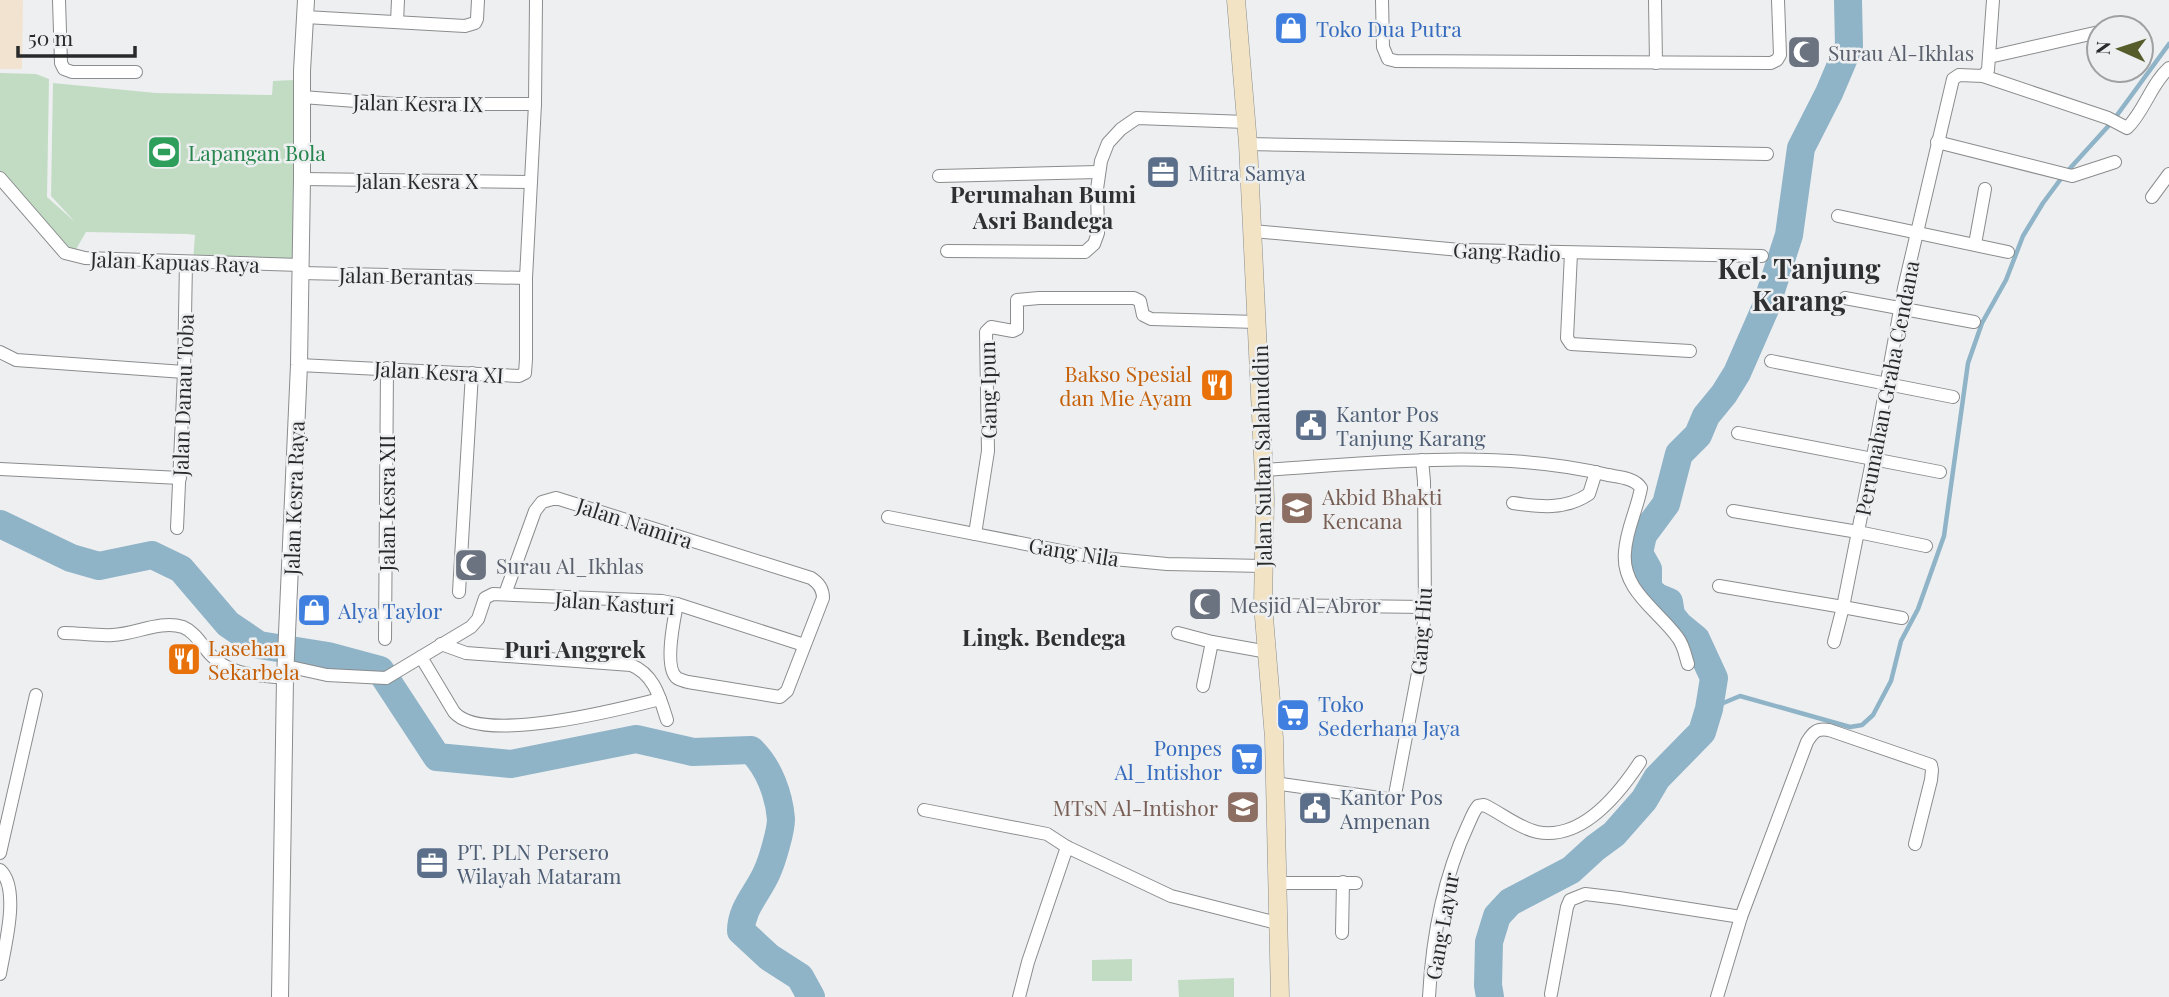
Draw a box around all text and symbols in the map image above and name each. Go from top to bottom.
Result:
shop icon: Toko Dua Putra [1272,9,1310,47]
scale bar [18,14,135,58]
place label: Toko Dua Putra [1316,14,1462,42]
north arrow [2085,14,2155,84]
text: 50 m [28,23,74,51]
mosque icon: Surau Al-Ikhlas [1785,33,1823,71]
place label: Surau Al-Ikhlas [1828,38,1974,66]
text: N [2089,40,2115,56]
street label: Jalan Kesra IX [352,87,484,117]
sports icon: Lapangan Bola [145,133,183,171]
place label: Lapangan Bola [188,138,326,166]
office icon: Mitra Samya [1144,153,1182,191]
place label: Mitra Samya [1188,158,1306,186]
street label: Jalan Kesra X [355,166,479,194]
district label: Perumahan Bumi Asri Bandega [950,178,1136,235]
street label: Gang Radio [1453,235,1561,267]
street label: Jalan Kapuas Raya [89,244,261,278]
district label: Kel. Tanjung Karang [1717,249,1881,318]
street label: Perumahan Graha Cendana [1847,257,1925,518]
street label: Jalan Berantas [338,260,473,290]
street label: Jalan Danau Toba [165,313,199,478]
street label: Gang Ipun [972,341,1002,439]
street label: Jalan Sultan Salahuddin [1245,344,1277,568]
street label: Jalan Kesra XI [372,354,505,388]
place label: Bakso Spesial dan Mie Ayam [1059,359,1192,411]
restaurant icon: Bakso Spesial dan Mie Ayam [1198,366,1236,404]
place label: Kantor Pos Tanjung Karang [1336,399,1486,451]
public building icon: Kantor Pos Tanjung Karang [1292,406,1330,444]
street label: Jalan Kesra Raya [276,420,310,577]
street label: Jalan Kesra XII [372,435,400,572]
place label: Akbid Bhakti Kencana [1321,482,1442,534]
school or university icon: Akbid Bhakti Kencana [1278,489,1316,527]
street label: Jalan Namira [572,490,697,554]
street label: Gang Nila [1027,530,1122,572]
mosque icon: Surau Al_Ikhlas [452,546,490,584]
place label: Surau Al_Ikhlas [496,551,644,579]
street label: Jalan Kasturi [553,584,676,620]
mosque icon: Mesjid Al-Abror [1186,585,1224,623]
street label: Gang Hiu [1403,586,1437,676]
place label: Mesjid Al-Abror [1230,590,1382,618]
shop icon: Alya Taylor [295,591,333,629]
place label: Alya Taylor [337,596,443,624]
district label: Lingk. Bendega [962,621,1126,652]
place label: Lasehan Sekarbela [208,633,300,685]
district label: Puri Anggrek [504,633,646,664]
restaurant icon: Lasehan Sekarbela [165,640,203,678]
place label: Toko Sederhana Jaya [1318,689,1461,741]
supermarket icon: Toko Sederhana Jaya [1274,696,1312,734]
place label: Ponpes Al_Intishor [1114,733,1223,785]
supermarket icon: Ponpes Al_Intishor [1228,740,1266,778]
place label: Kantor Pos Ampenan [1339,782,1443,834]
school or university icon: MTsN Al-Intishor [1224,788,1262,826]
public building icon: Kantor Pos Ampenan [1296,789,1334,827]
place label: MTsN Al-Intishor [1053,793,1219,821]
place label: PT. PLN Persero Wilayah Mataram [456,837,622,889]
office icon: PT. PLN Persero Wilayah Mataram [413,844,451,882]
street label: Gang Layur [1418,869,1464,982]

